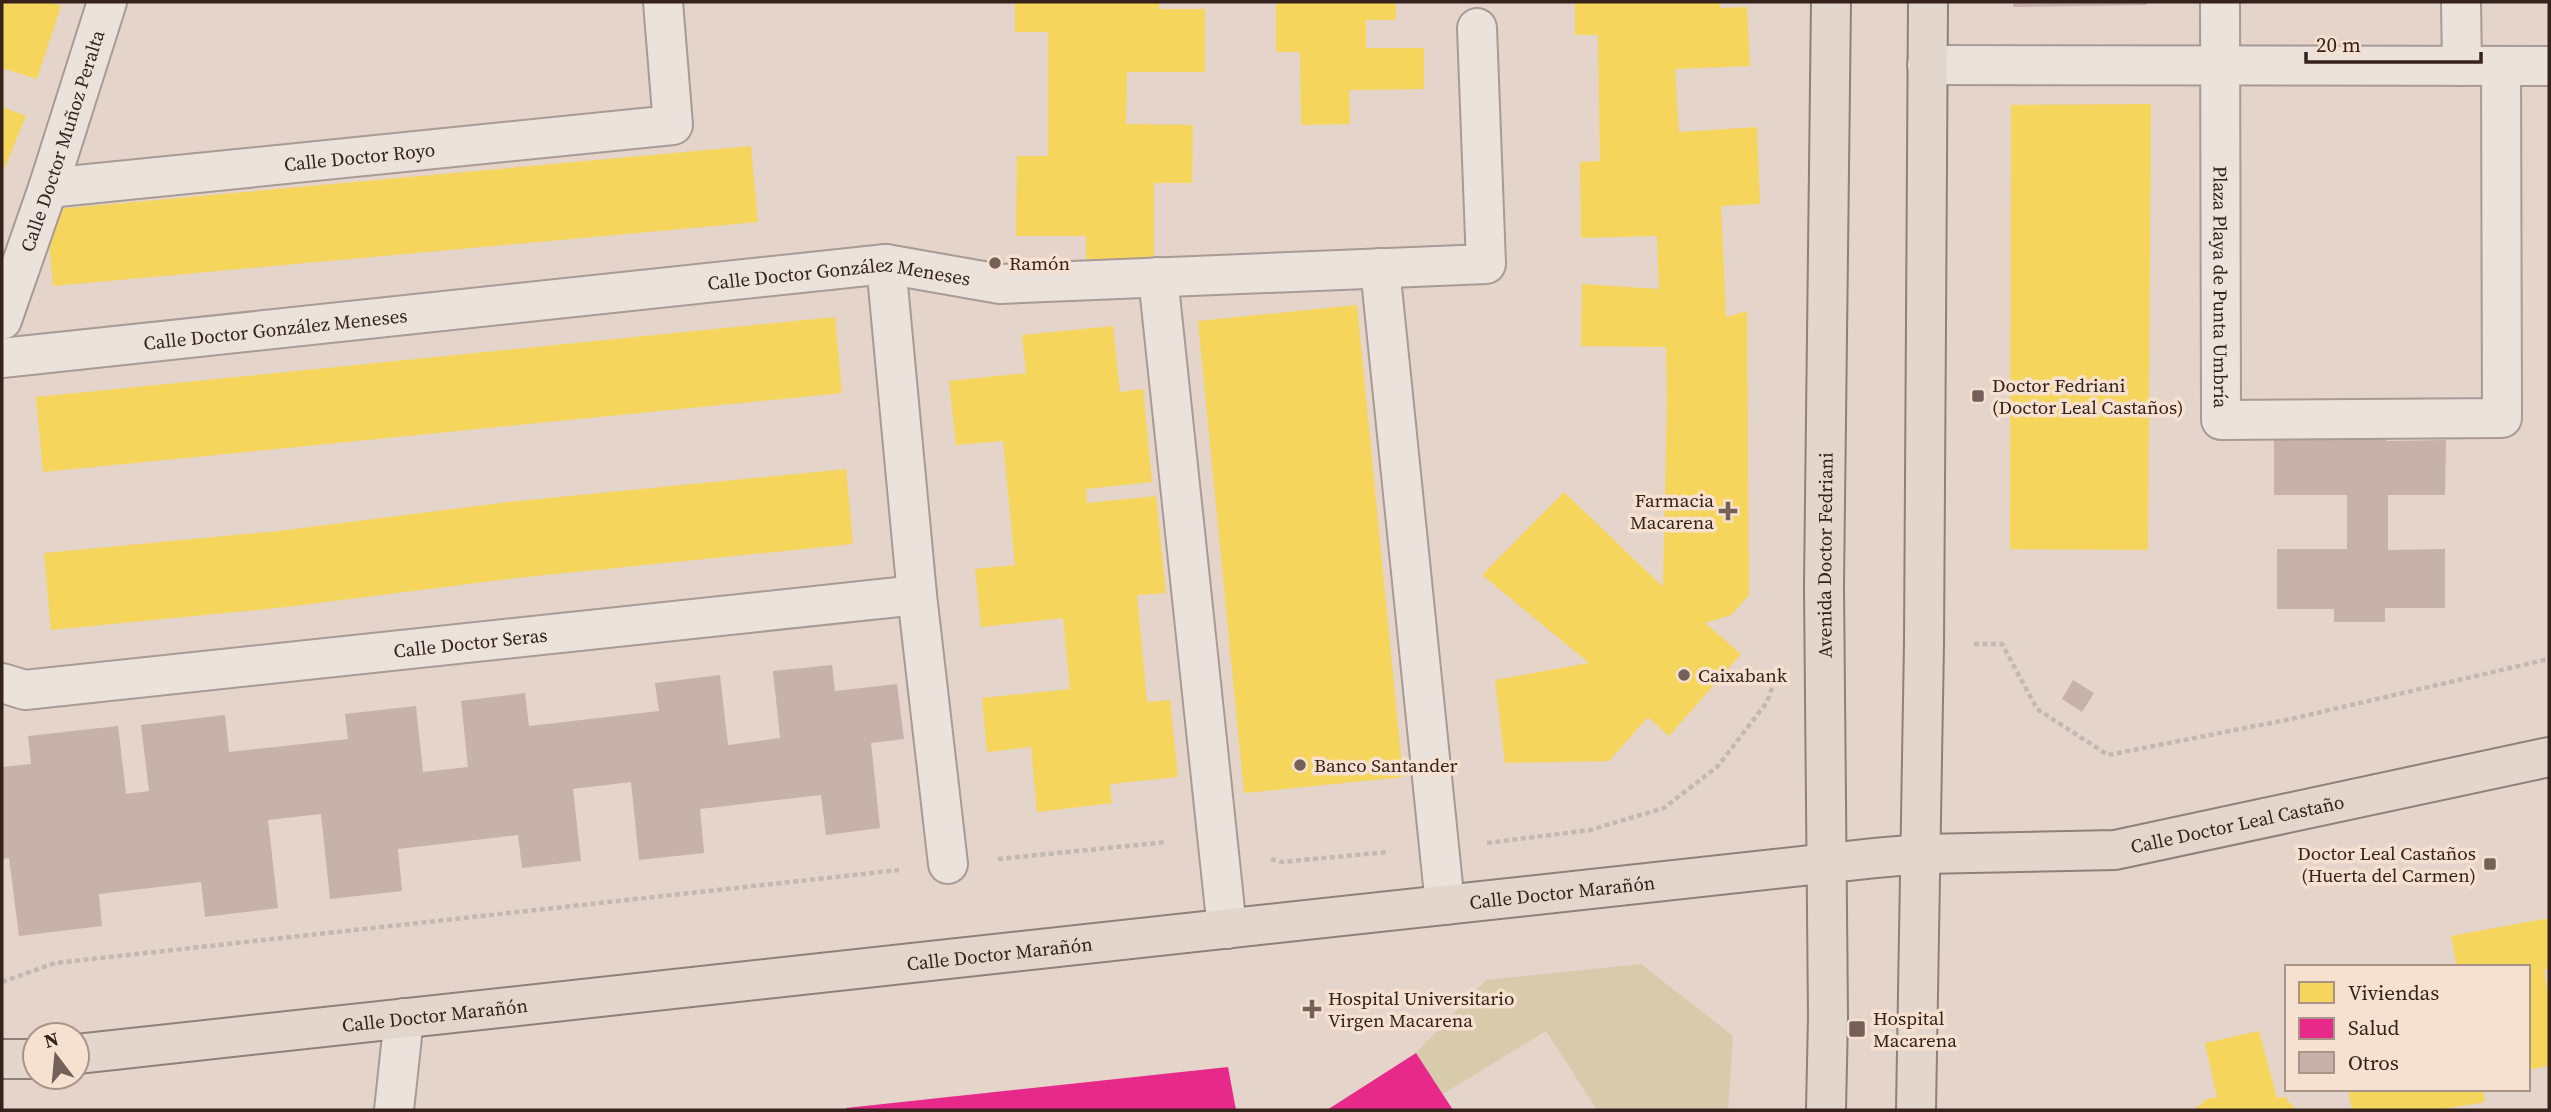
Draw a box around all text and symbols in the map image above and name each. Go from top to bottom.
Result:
scale bar [2306,21,2481,65]
street label: Calle Doctor Muñoz Peralta [14,26,110,255]
text: 20 m [2316,30,2361,59]
street label: Calle Doctor Royo [283,136,436,177]
street label: Plaza Playa de Punta Umbría [2207,166,2234,409]
place label: Ramón [1009,250,1070,276]
street label: Calle Doctor González Meneses [706,251,973,296]
marker: Ramón [987,255,1003,271]
street label: Calle Doctor González Meneses [142,302,409,356]
place label: Doctor Fedriani (Doctor Leal Castaños) [1992,372,2183,420]
marker: Doctor Fedriani (Doctor Leal Castaños) [1970,388,1986,404]
street label: Avenida Doctor Fedriani [1811,452,1839,658]
place label: Farmacia Macarena [1630,487,1714,535]
marker: Farmacia Macarena [1720,503,1736,519]
street label: Calle Doctor Seras [392,621,549,664]
place label: Caixabank [1698,662,1788,688]
marker: Caixabank [1676,667,1692,683]
place label: Banco Santander [1314,752,1458,778]
marker: Banco Santander [1292,757,1308,773]
street label: Calle Doctor Leal Castaño [2128,788,2347,859]
place label: Doctor Leal Castaños (Huerta del Carmen) [2297,840,2476,888]
marker: Doctor Leal Castaños (Huerta del Carmen) [2482,856,2498,872]
street label: Calle Doctor Marañón [1468,869,1656,915]
street label: Calle Doctor Marañón [905,930,1094,976]
legend [2285,965,2530,1091]
text: Viviendas [2348,978,2439,1007]
place label: Hospital Universitario Virgen Macarena [1328,985,1514,1033]
street label: Calle Doctor Marañón [341,992,529,1038]
marker: Hospital Universitario Virgen Macarena [1302,999,1322,1019]
place label: Hospital Macarena [1873,1005,1957,1053]
text: Salud [2348,1013,2400,1042]
marker: Hospital Macarena [1847,1019,1867,1039]
north arrow [21,1021,91,1091]
text: N [41,1025,62,1054]
text: Otros [2348,1048,2399,1077]

